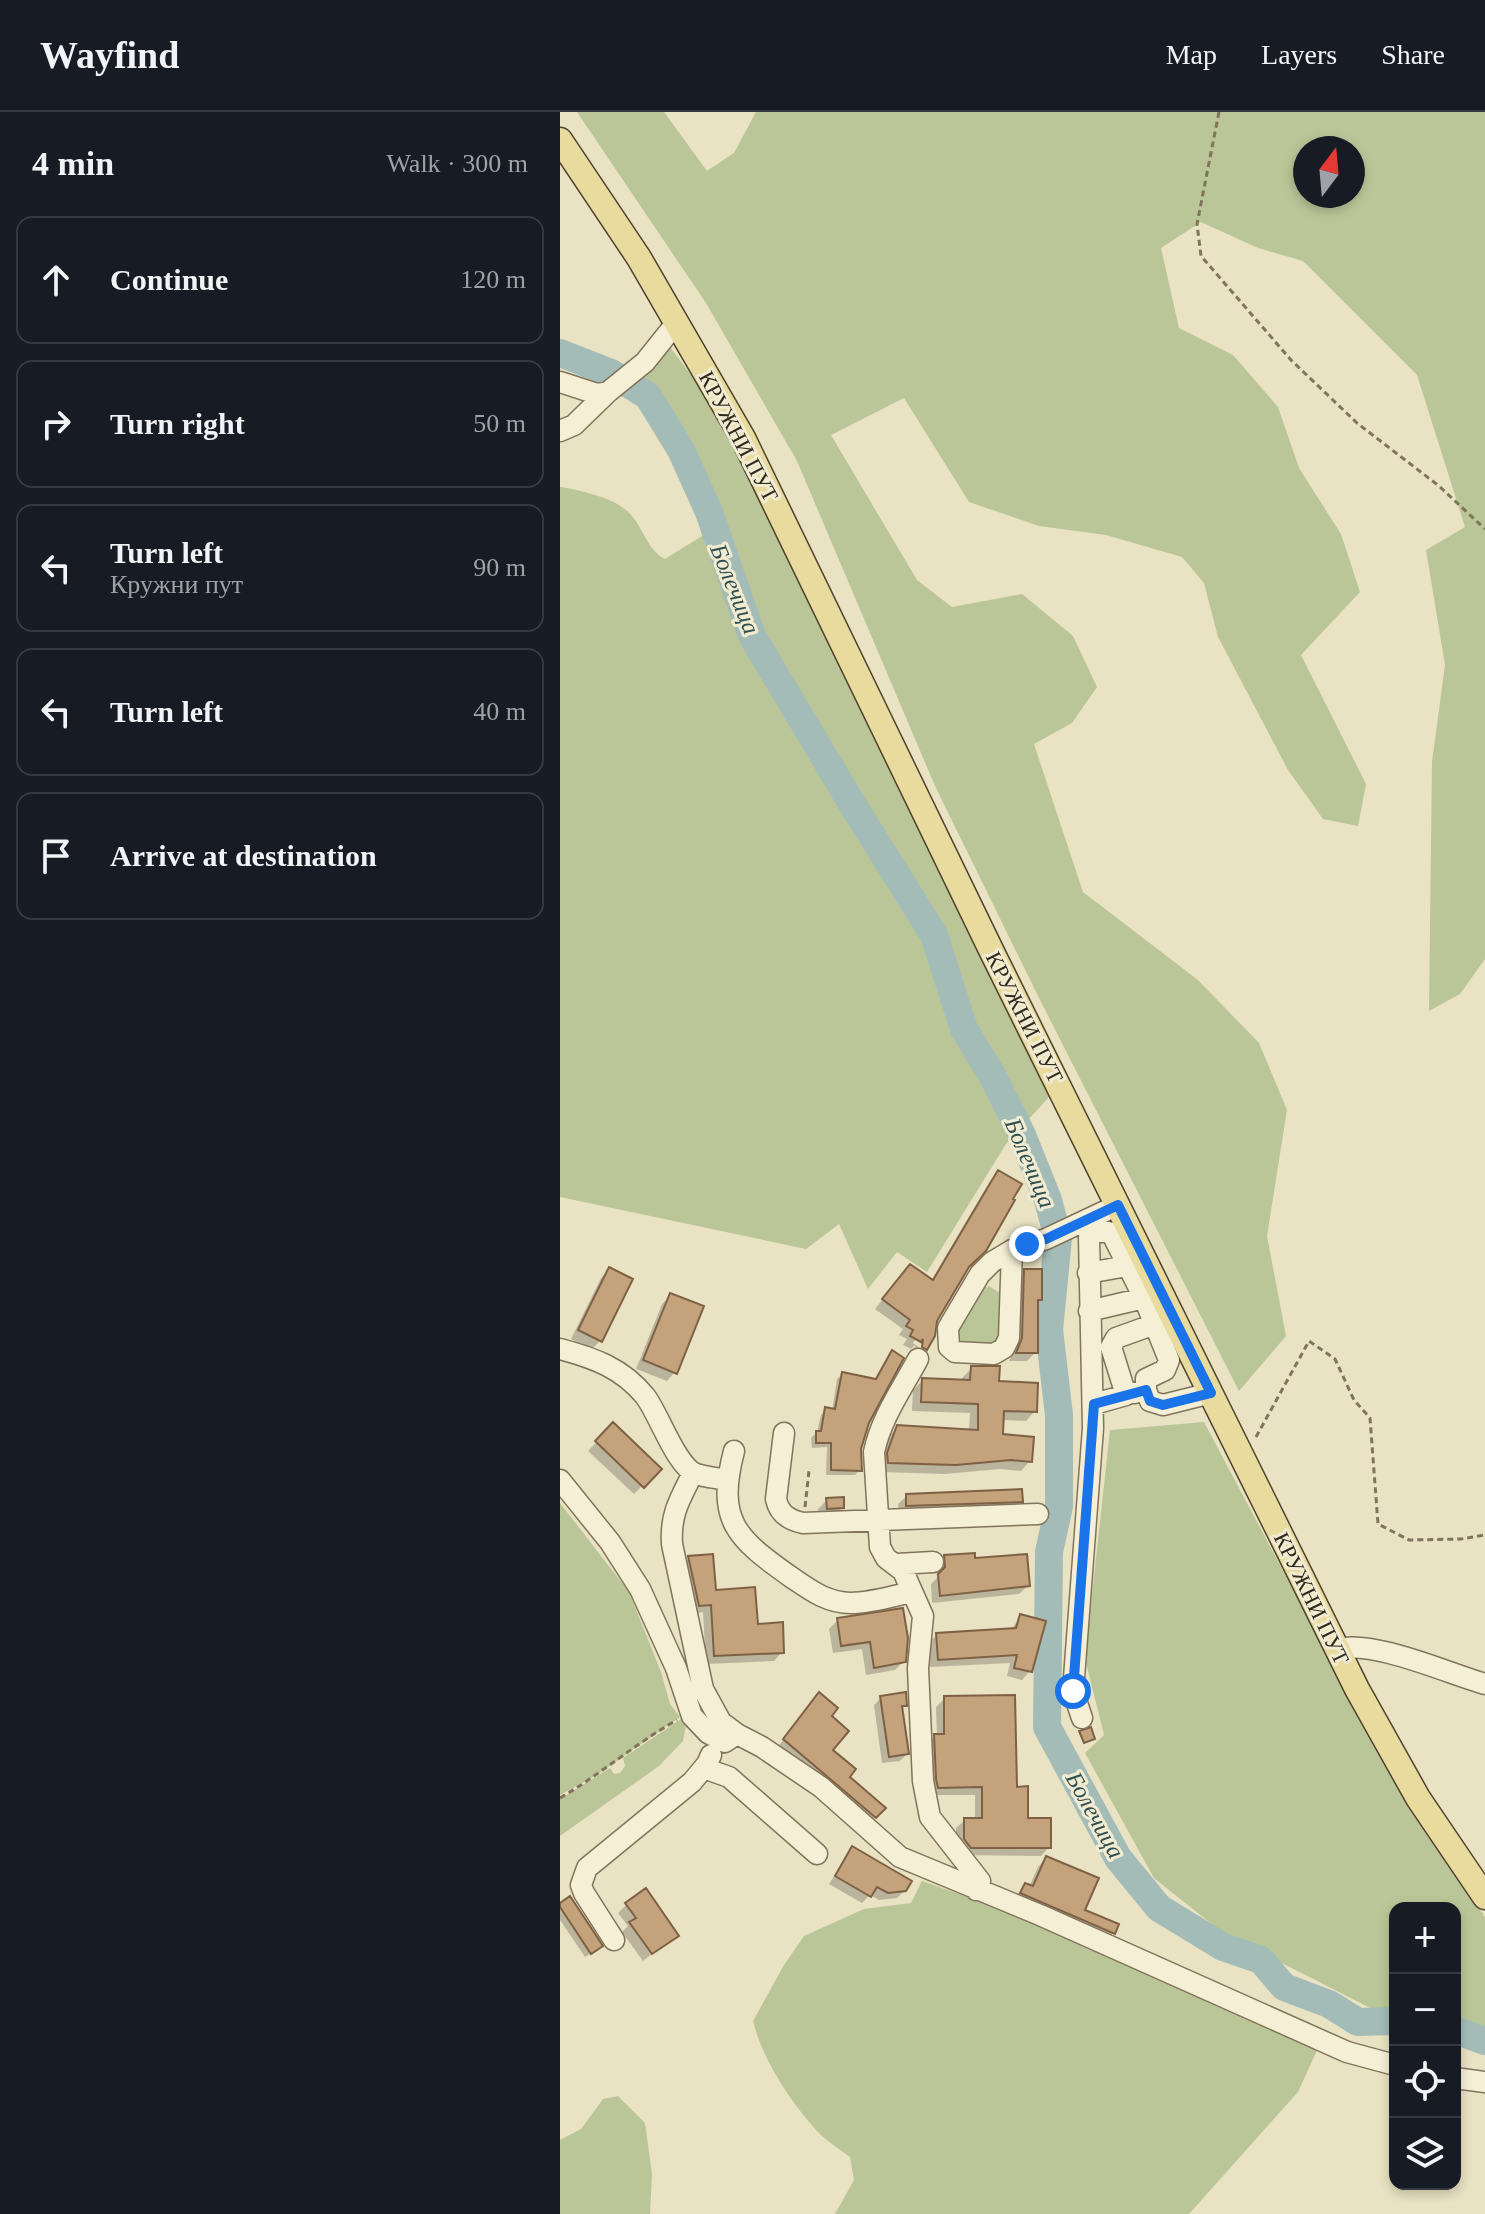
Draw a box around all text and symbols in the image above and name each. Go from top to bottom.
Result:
text: Wayfind [40,34,179,76]
text: Map [1166,39,1217,70]
text: Layers [1261,39,1337,70]
text: Share [1381,39,1445,70]
north arrow [1293,136,1365,208]
text: 4 min [32,145,114,182]
text: Walk · 300 m [386,149,528,178]
icon: ahead [34,258,78,302]
text: Continue [110,263,228,296]
text: 120 m [460,265,526,294]
street label: КРУЖНИ ПУТ [694,367,784,506]
icon: right [34,402,78,446]
text: Turn right [110,407,245,440]
text: 50 m [473,409,526,438]
text: Turn left [110,536,223,569]
water label: Болечица [705,539,765,638]
icon: left [34,546,78,590]
text: 90 m [473,553,526,582]
text: Кружни пут [110,570,243,599]
icon: left [34,690,78,734]
text: Turn left [110,695,223,728]
text: 40 m [473,697,526,726]
icon: arrive [34,834,78,878]
text: Arrive at destination [110,839,377,872]
street label: КРУЖНИ ПУТ [981,947,1069,1087]
water label: Болечица [999,1113,1060,1212]
route end [1009,1226,1045,1262]
street label: КРУЖНИ ПУТ [1269,1528,1355,1669]
route start [1055,1673,1091,1709]
water label: Болечица [1060,1766,1129,1863]
map controls [1389,1902,1461,2190]
button: + [1389,1902,1461,1974]
button: − [1389,1974,1461,2046]
button: locate [1389,2046,1461,2118]
button: layers [1389,2118,1461,2190]

